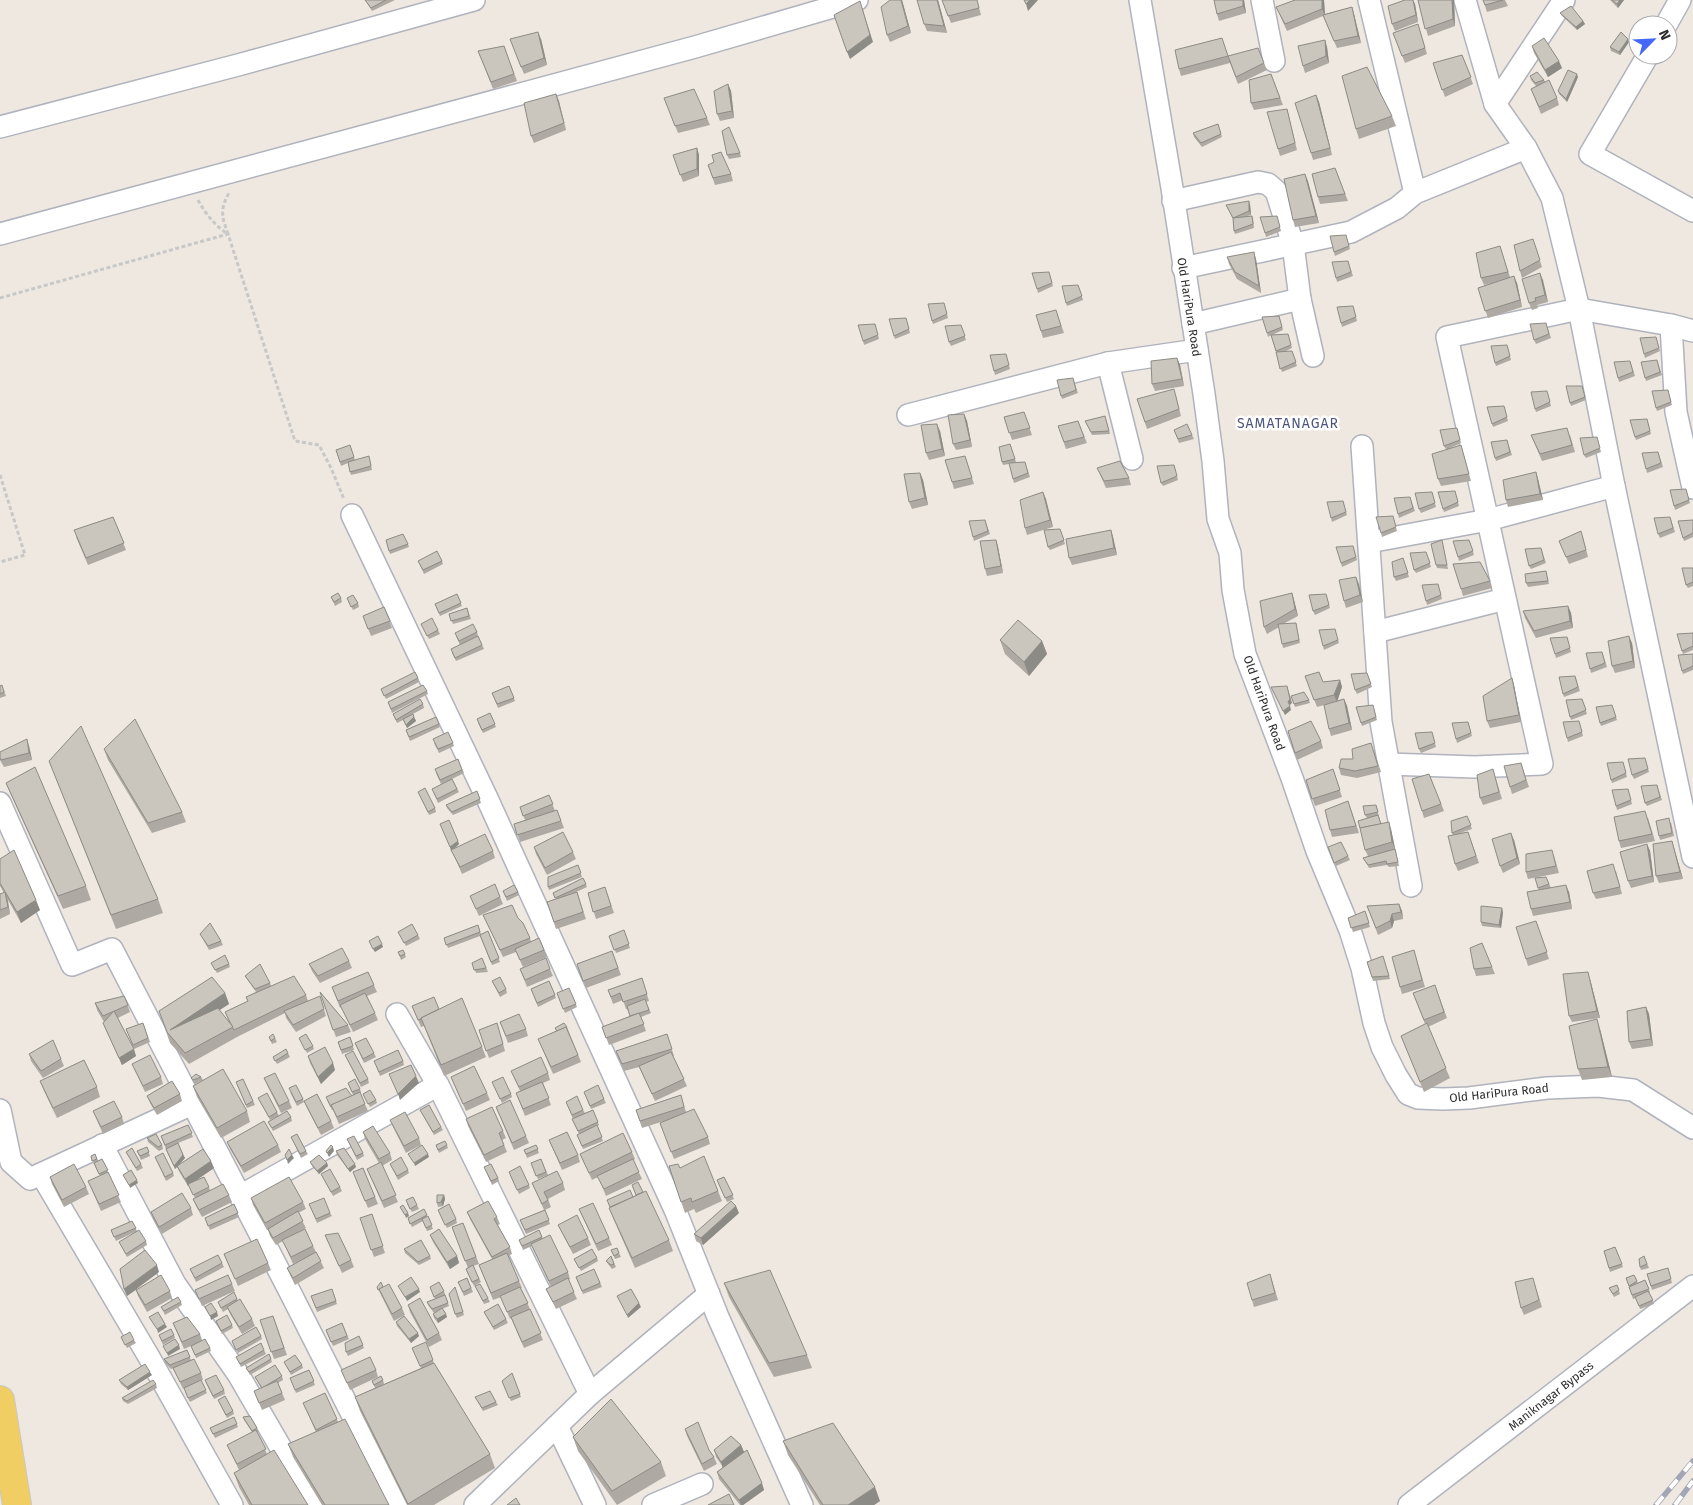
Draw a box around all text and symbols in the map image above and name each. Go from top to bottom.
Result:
north arrow [1628,15,1678,65]
text: N [1655,27,1674,43]
street label: Old HariPura Road [1174,256,1204,358]
district label: SAMATANAGAR [1237,415,1339,432]
street label: Old HariPura Road [1240,654,1288,752]
street label: Old HariPura Road [1449,1081,1549,1105]
street label: Maniknagar Bypass [1506,1358,1597,1434]

